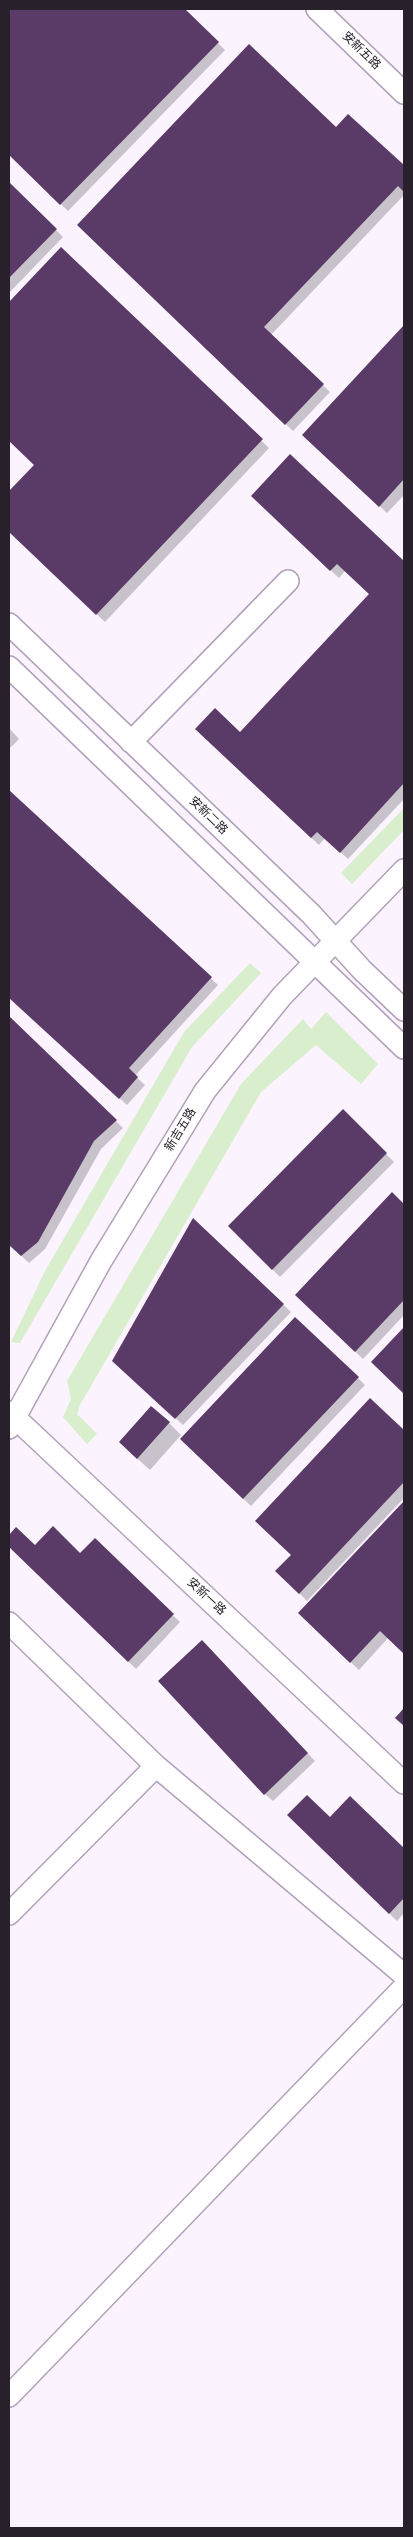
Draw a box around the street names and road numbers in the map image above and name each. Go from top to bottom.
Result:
street label: 安新五路 [339,29,383,73]
street label: 安新二路 [186,794,230,838]
street label: 新吉五路 [162,1106,200,1154]
street label: 安新一路 [184,1575,228,1619]

